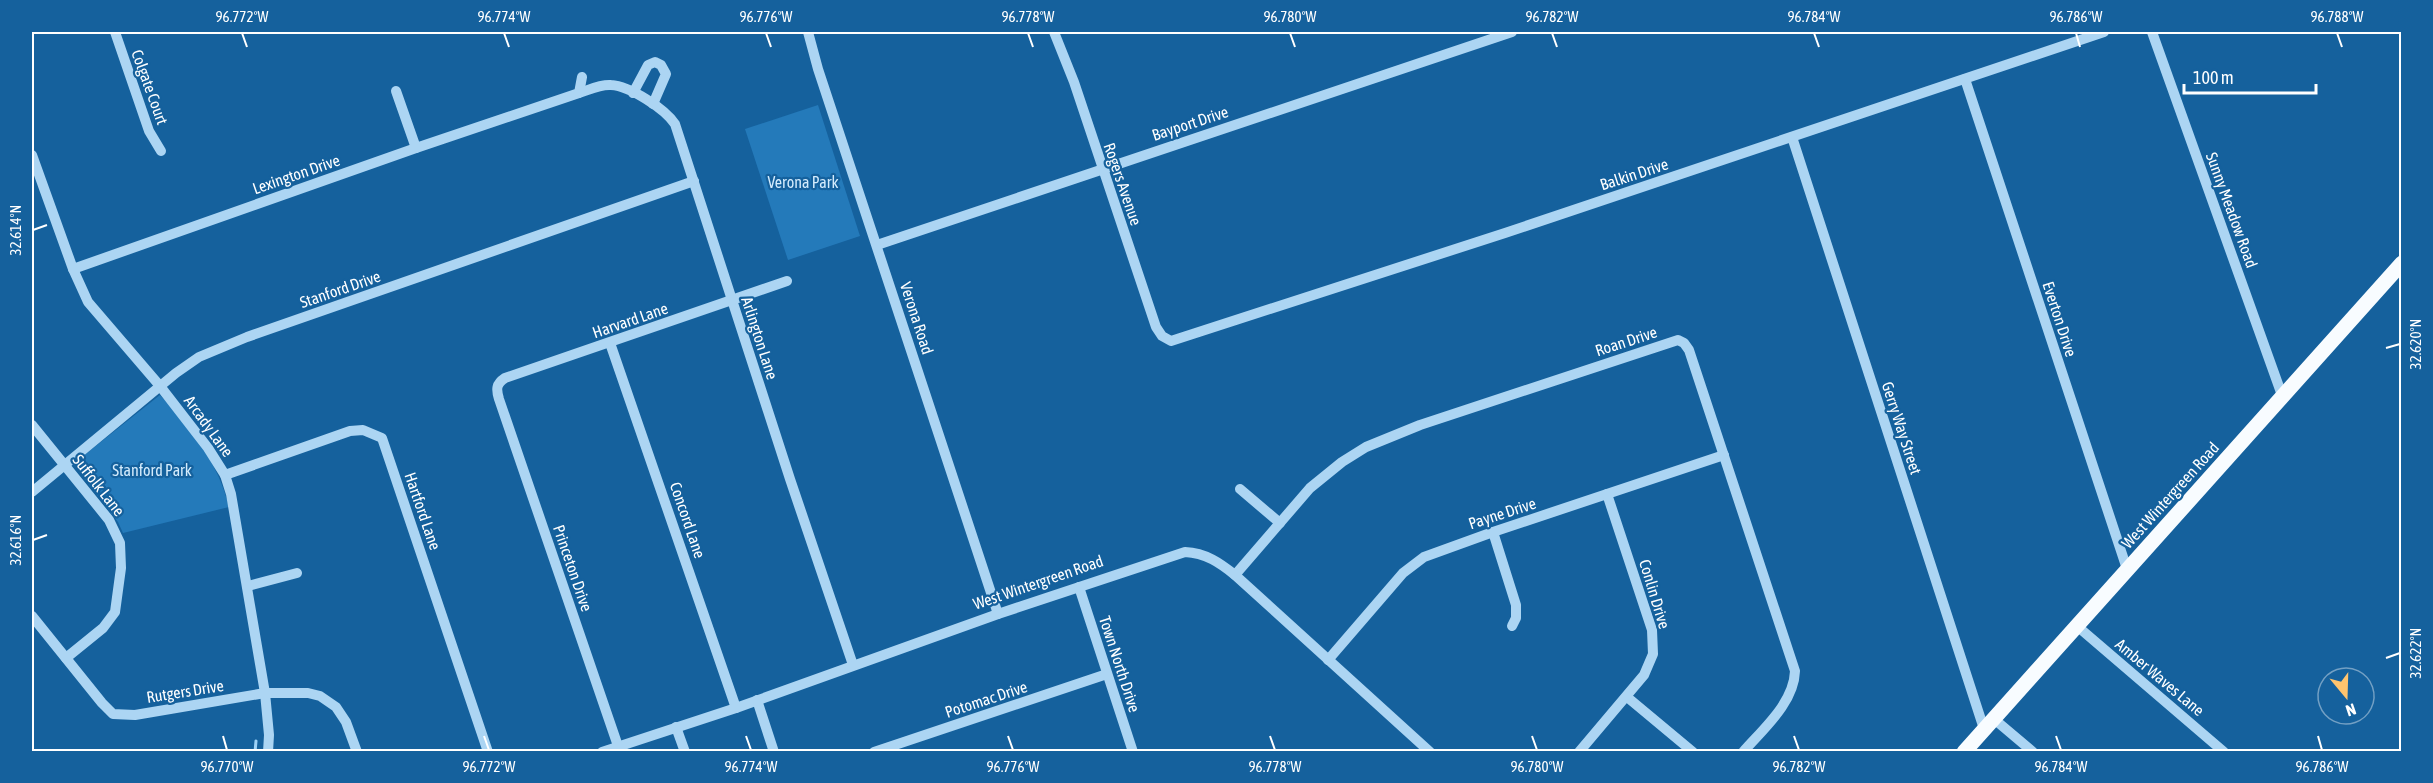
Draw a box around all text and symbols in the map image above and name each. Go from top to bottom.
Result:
text: 96.772°W [216,8,269,25]
text: 96.774°W [478,8,531,25]
text: 96.776°W [740,8,793,25]
text: 96.778°W [1002,8,1055,25]
text: 96.780°W [1264,8,1317,25]
text: 96.782°W [1526,8,1579,25]
text: 96.784°W [1788,8,1841,25]
text: 96.786°W [2050,8,2103,25]
text: 96.788°W [2311,8,2364,25]
street label: Colgate Court [127,47,172,128]
scale bar [2184,57,2316,95]
text: 100 m [2193,67,2234,88]
street label: Bayport Drive [1150,102,1231,145]
street label: Rogers Avenue [1100,140,1146,228]
street label: Sunny Meadow Road [2202,150,2261,270]
street label: Lexington Drive [250,151,342,198]
street label: Balkin Drive [1598,155,1670,193]
park label: Verona Park [768,173,838,191]
text: 32.614°N [7,205,24,255]
street label: Stanford Drive [297,267,383,311]
street label: Everton Drive [2039,279,2081,359]
street label: Verona Road [897,280,937,356]
street label: Arlington Lane [737,294,782,382]
street label: Harvard Lane [590,299,670,341]
text: 32.620°N [2407,319,2424,369]
street label: Roan Drive [1593,323,1659,359]
street label: Gerry Way Street [1878,379,1926,477]
street label: Arcady Lane [180,392,237,461]
street label: West Wintergreen Road [2118,438,2223,552]
street label: Suffolk Lane [70,451,128,519]
park label: Stanford Park [112,461,192,479]
street label: Hartford Lane [401,470,445,552]
street label: Concord Lane [667,480,709,560]
street label: Payne Drive [1466,494,1538,533]
text: 32.616°N [7,515,24,565]
street label: Princeton Drive [550,522,596,614]
street label: West Wintergreen Road [971,551,1106,614]
street label: Conlin Drive [1636,557,1674,631]
street label: Town North Drive [1096,614,1144,714]
text: 32.622°N [2407,628,2424,678]
street label: Amber Waves Lane [2112,635,2208,719]
north arrow [2316,666,2376,726]
street label: Rutgers Drive [145,676,225,707]
street label: Potomac Drive [943,677,1029,721]
text: N [2343,700,2358,720]
text: 96.770°W [201,758,254,775]
text: 96.772°W [463,758,516,775]
text: 96.774°W [725,758,778,775]
text: 96.776°W [987,758,1040,775]
text: 96.778°W [1249,758,1302,775]
text: 96.780°W [1511,758,1564,775]
text: 96.782°W [1773,758,1826,775]
text: 96.784°W [2035,758,2088,775]
text: 96.786°W [2296,758,2349,775]

